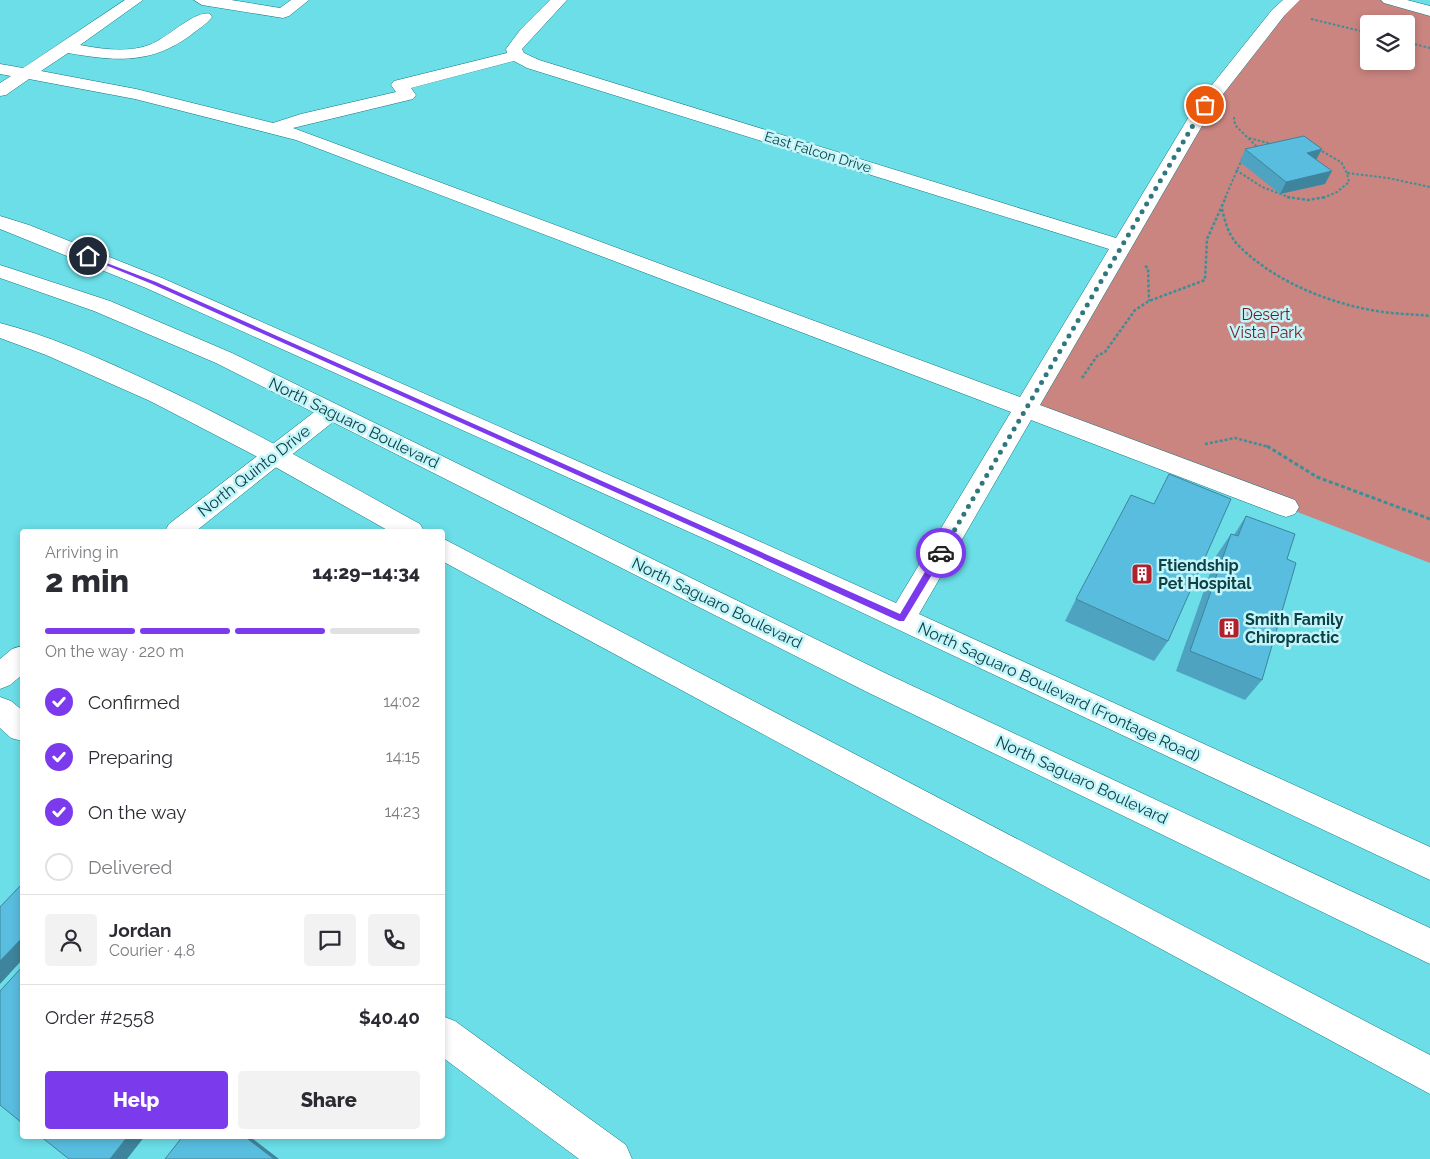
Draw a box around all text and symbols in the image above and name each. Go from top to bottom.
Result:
map controls [1360,15,1415,70]
button: layers [1360,15,1415,70]
pin [1184,84,1226,126]
icon: bag [1191,91,1219,119]
street label: East Falcon Drive [763,128,873,176]
pin [67,235,109,277]
icon: home [74,242,102,270]
park label: Desert Vista Park [1230,305,1303,342]
street label: North Saguaro Boulevard [266,373,442,473]
street label: North Quinto Drive [194,421,314,521]
courier [916,528,966,578]
icon: car [927,539,955,567]
text: Arriving in [45,543,119,562]
street label: North Saguaro Boulevard [629,553,805,653]
place label: Ftiendship Pet Hospital [1158,556,1252,593]
text: 14:29–14:34 [312,561,420,583]
text: 2 min [45,562,129,599]
building icon: Ftiendship Pet Hospital [1130,562,1154,586]
place label: Smith Family Chiropractic [1245,610,1344,647]
building icon: Smith Family Chiropractic [1217,616,1241,640]
street label: North Saguaro Boulevard (Frontage Road) [915,618,1203,766]
text: On the way · 220 m [45,642,184,661]
icon: check [45,688,73,716]
text: Confirmed [88,691,180,713]
text: 14:02 [383,692,420,711]
street label: North Saguaro Boulevard [993,732,1171,828]
icon: check [45,743,73,771]
text: Preparing [88,746,173,768]
text: 14:15 [386,747,420,766]
icon: check [45,798,73,826]
text: On the way [88,801,187,823]
text: 14:23 [385,802,420,821]
text: Delivered [88,856,172,878]
button: person [45,914,97,966]
button: chat [304,914,356,966]
button: phone [368,914,420,966]
text: Jordan [109,919,172,941]
text: Courier · 4.8 [109,941,195,960]
text: Order #2558 [45,1006,154,1028]
text: $40.40 [359,1006,420,1028]
button: Help [45,1071,228,1129]
button: Share [238,1071,420,1129]

